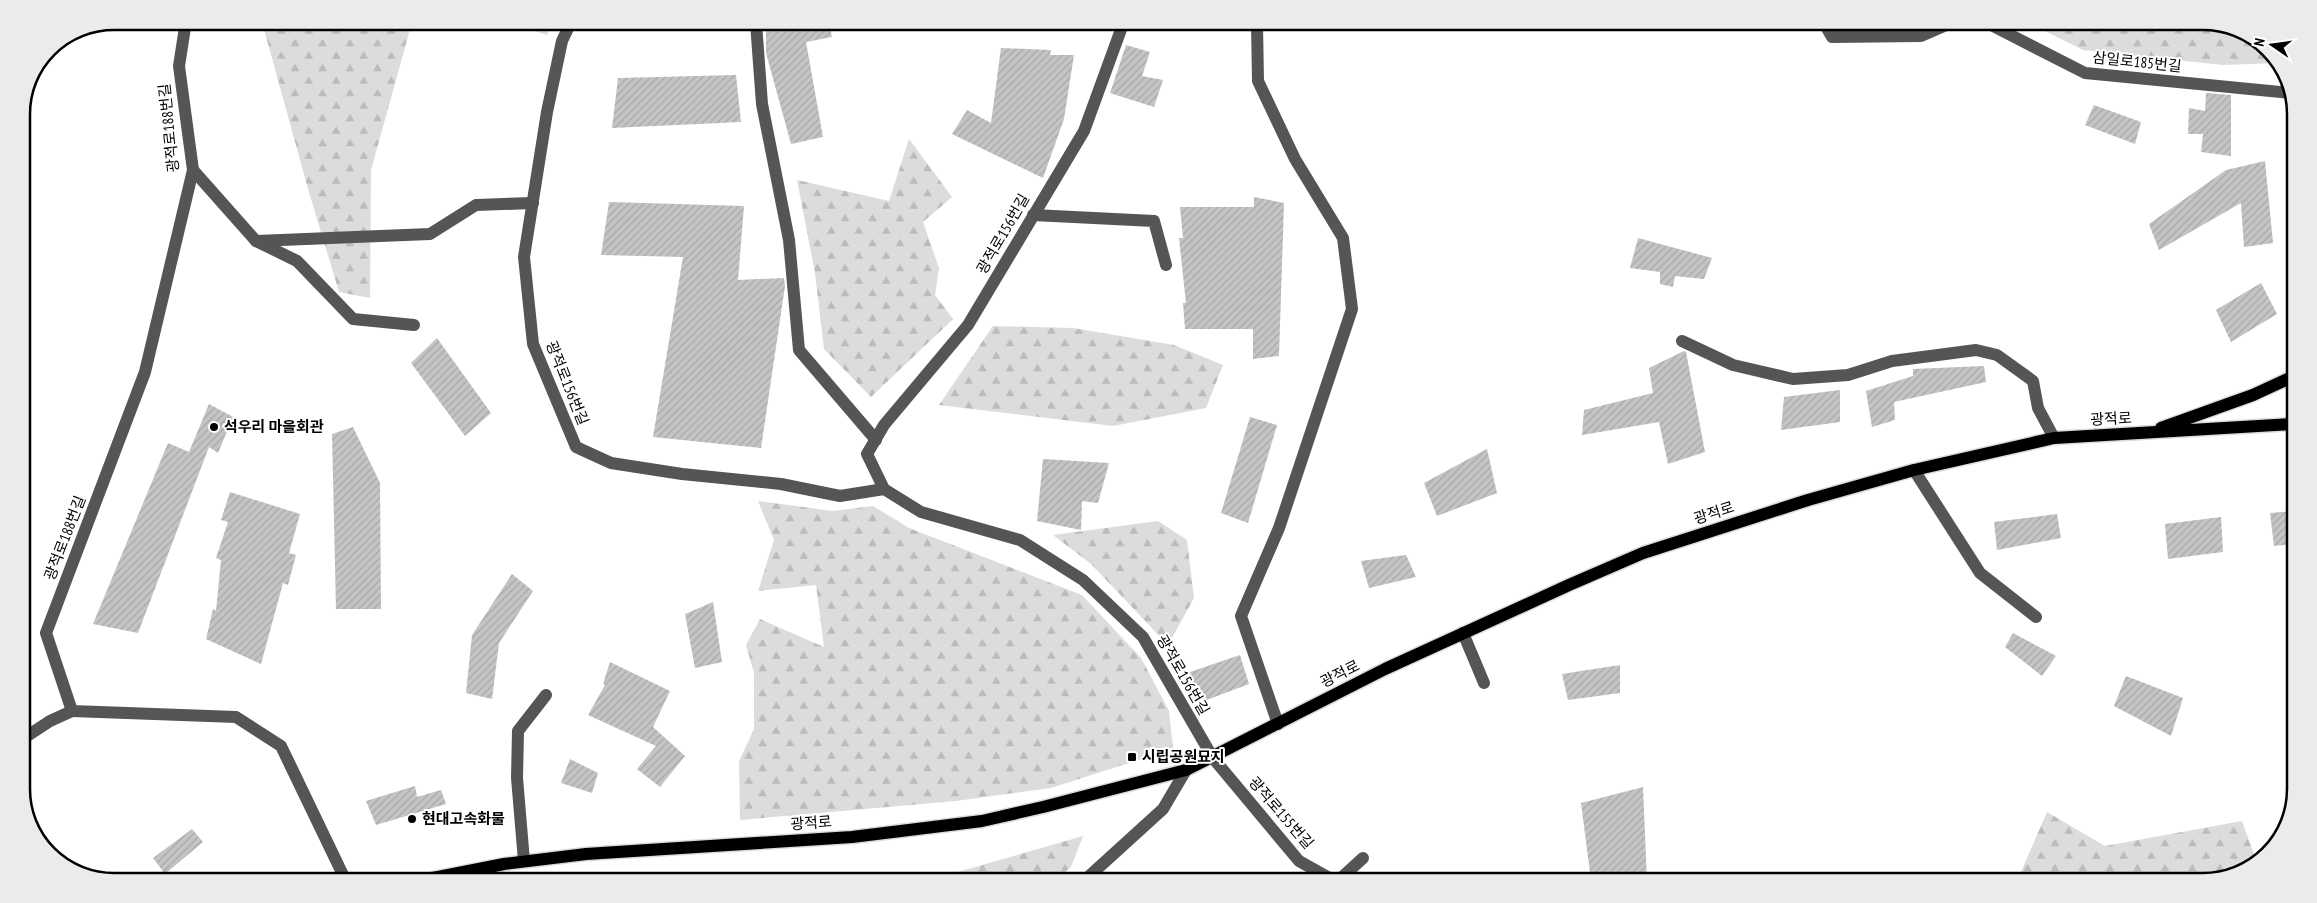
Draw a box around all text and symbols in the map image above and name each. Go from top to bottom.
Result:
north arrow [2247,20,2297,70]
text: N [2250,36,2269,48]
street label: 삼일로185번길 [2092,47,2182,76]
street label: 광적로188번길 [154,83,183,173]
street label: 광적로156번길 [972,190,1033,277]
street label: 광적로156번길 [542,338,593,428]
street label: 광적로 [2090,408,2132,429]
place label: 석우리 마을회관 [224,417,324,436]
marker: 석우리 마을회관 [208,421,220,433]
street label: 광적로188번길 [40,493,89,583]
street label: 광적로 [1691,497,1736,528]
street label: 광적로156번길 [1153,631,1214,718]
street label: 광적로 [1317,656,1363,691]
place label: 시립공원묘지 [1142,747,1225,766]
marker: 시립공원묘지 [1126,751,1138,763]
street label: 광적로155번길 [1245,773,1318,853]
place label: 현대고속화물 [422,809,505,828]
street label: 광적로 [790,812,832,833]
marker: 현대고속화물 [406,813,418,825]

